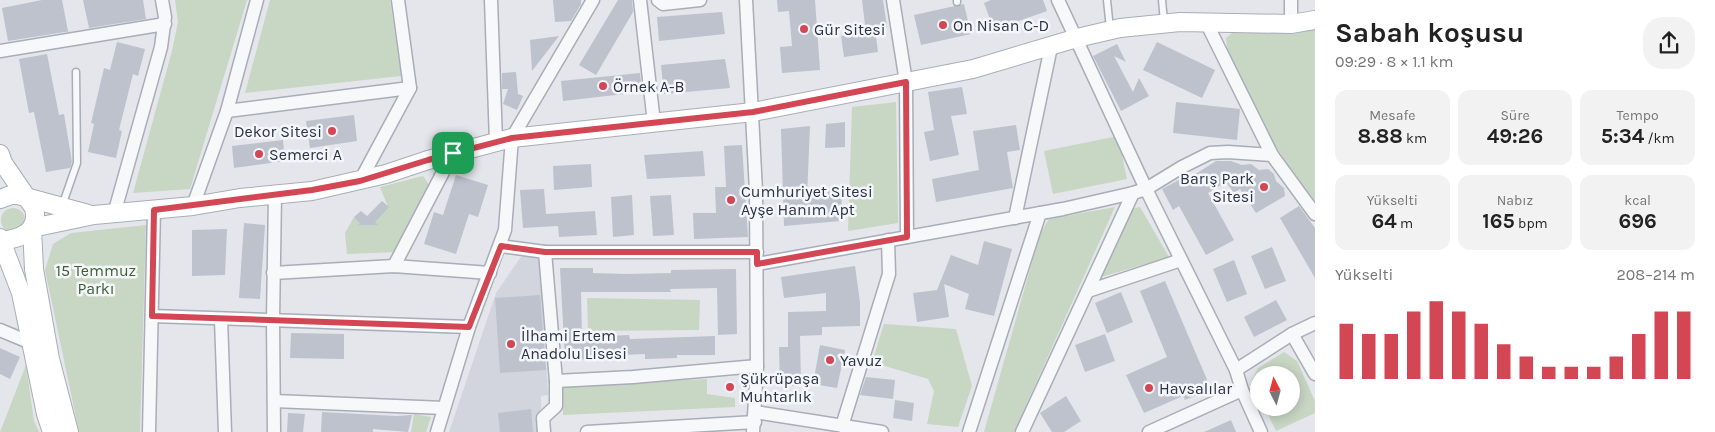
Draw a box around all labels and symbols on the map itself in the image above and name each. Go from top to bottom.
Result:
place label: On Nisan C-D [953,16,1049,35]
marker: On Nisan C-D [937,19,949,31]
place label: Gür Sitesi [814,20,885,39]
marker: Gür Sitesi [798,23,810,35]
place label: Örnek A-B [613,77,685,96]
marker: Örnek A-B [597,80,609,92]
place label: Dekor Sitesi [234,122,322,141]
marker: Dekor Sitesi [326,125,338,137]
pin [432,132,474,174]
place label: Semerci A [269,145,342,164]
marker: Semerci A [253,148,265,160]
place label: Barış Park Sitesi [1180,169,1254,206]
marker: Barış Park Sitesi [1258,181,1270,193]
place label: Cumhuriyet Sitesi Ayşe Hanım Apt [741,182,873,219]
marker: Cumhuriyet Sitesi Ayşe Hanım Apt [725,194,737,206]
park label: 15 Temmuz Parkı [56,261,136,298]
place label: İlhami Ertem Anadolu Lisesi [521,326,627,363]
marker: İlhami Ertem Anadolu Lisesi [505,338,517,350]
place label: Yavuz [840,351,882,370]
marker: Yavuz [824,354,836,366]
north arrow [1250,366,1300,416]
place label: Şükrüpaşa Muhtarlık [740,369,819,406]
place label: Havsalılar [1159,379,1232,398]
marker: Şükrüpaşa Muhtarlık [724,381,736,393]
marker: Havsalılar [1143,382,1155,394]

